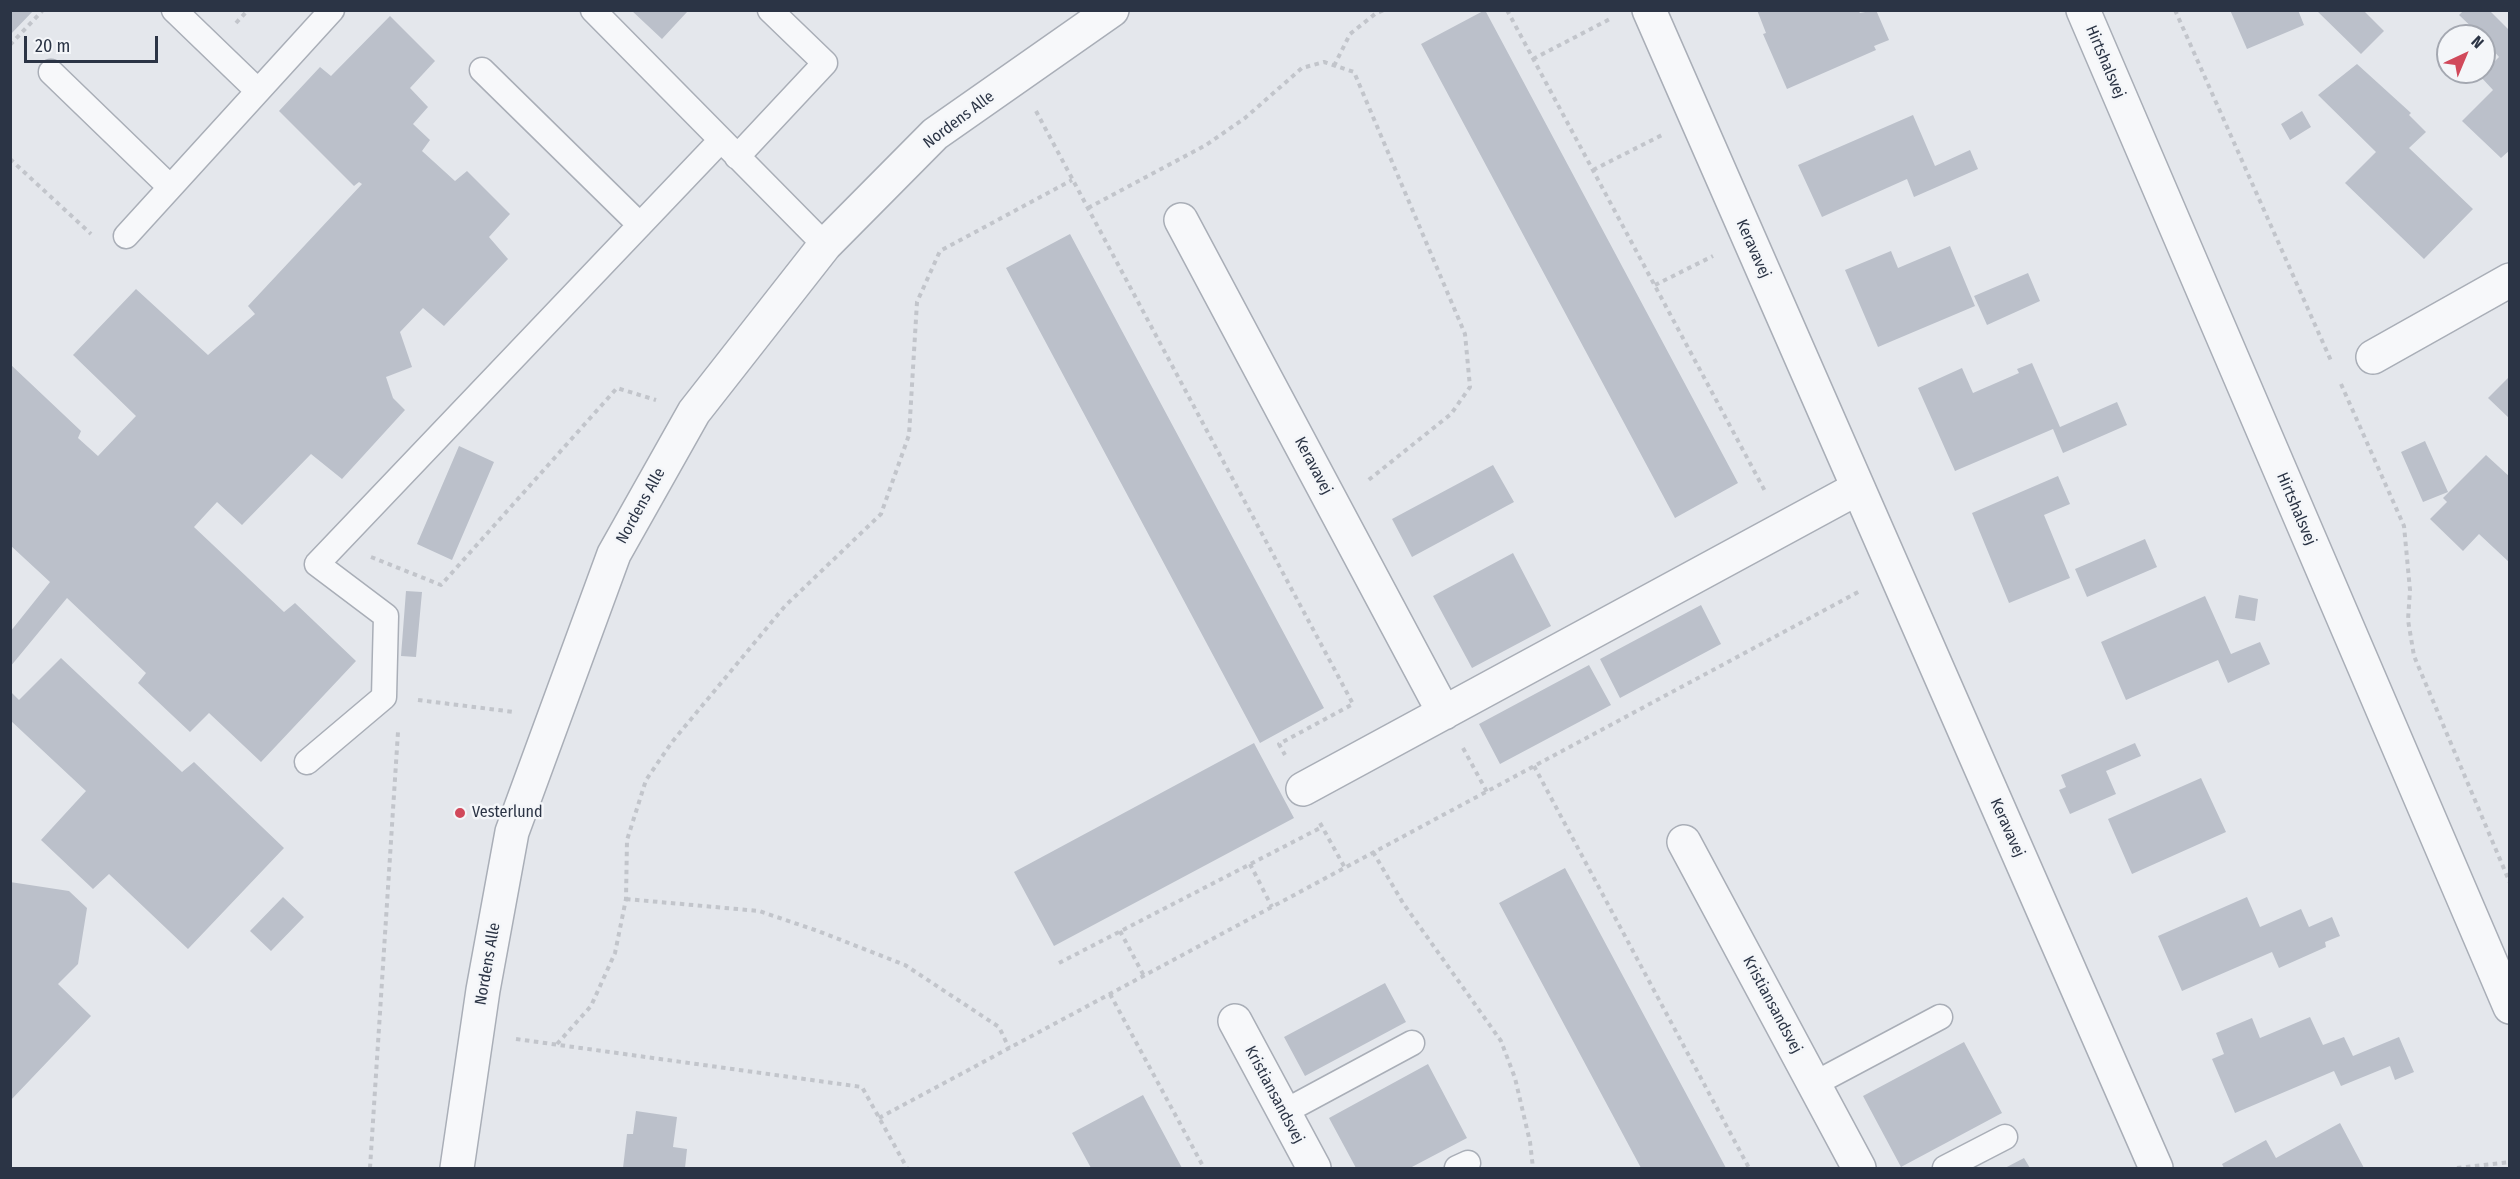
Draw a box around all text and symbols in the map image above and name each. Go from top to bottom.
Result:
street label: Hirtshalsvej [2081,23,2129,101]
scale bar [27,24,160,62]
north arrow [2436,24,2496,84]
text: N [2467,32,2488,52]
text: 20 m [35,35,70,57]
street label: Nordens Alle [920,87,998,153]
street label: Keravavej [1732,217,1774,281]
street label: Keravavej [1290,434,1336,498]
street label: Nordens Alle [612,465,670,547]
street label: Hirtshalsvej [2272,470,2320,548]
street label: Keravavej [1986,796,2028,860]
place label: Vesterlund [472,803,543,823]
marker: Vesterlund [453,806,467,820]
street label: Nordens Alle [471,921,505,1007]
street label: Kristiansandsvej [1738,953,1806,1057]
street label: Kristiansandsvej [1240,1043,1308,1147]

